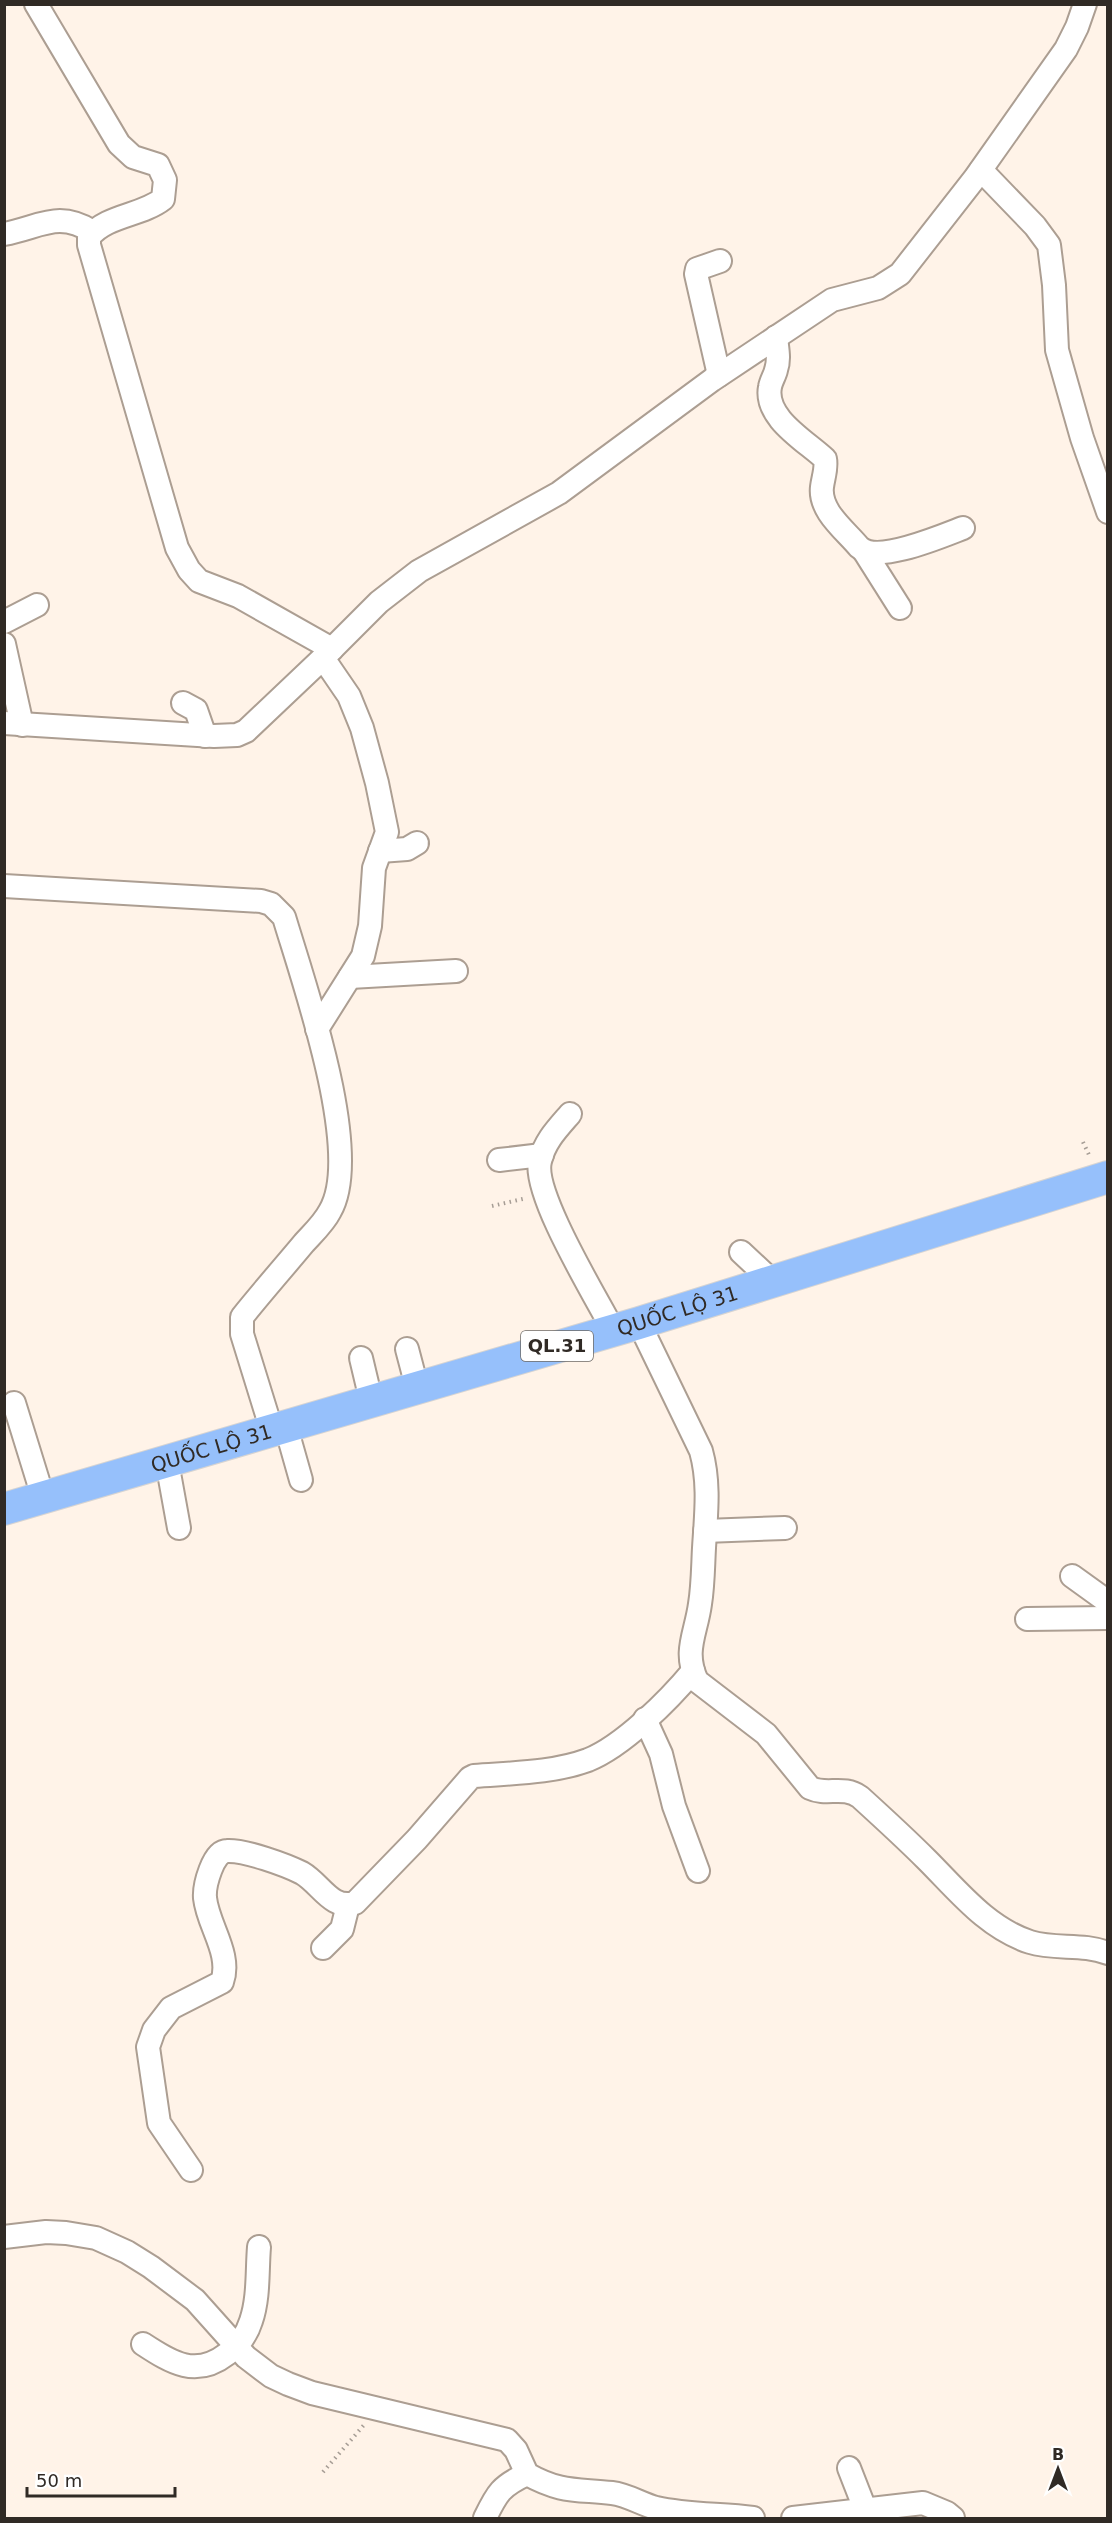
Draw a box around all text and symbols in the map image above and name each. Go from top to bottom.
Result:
street label: QUỐC LỘ 31 [614,1281,741,1341]
road number: QL.31 [521,1331,593,1361]
street label: QUỐC LỘ 31 [148,1419,275,1477]
north arrow [1028,2439,1088,2499]
text: B [1052,2445,1064,2464]
scale bar [27,2460,176,2498]
text: 50 m [36,2470,82,2491]

